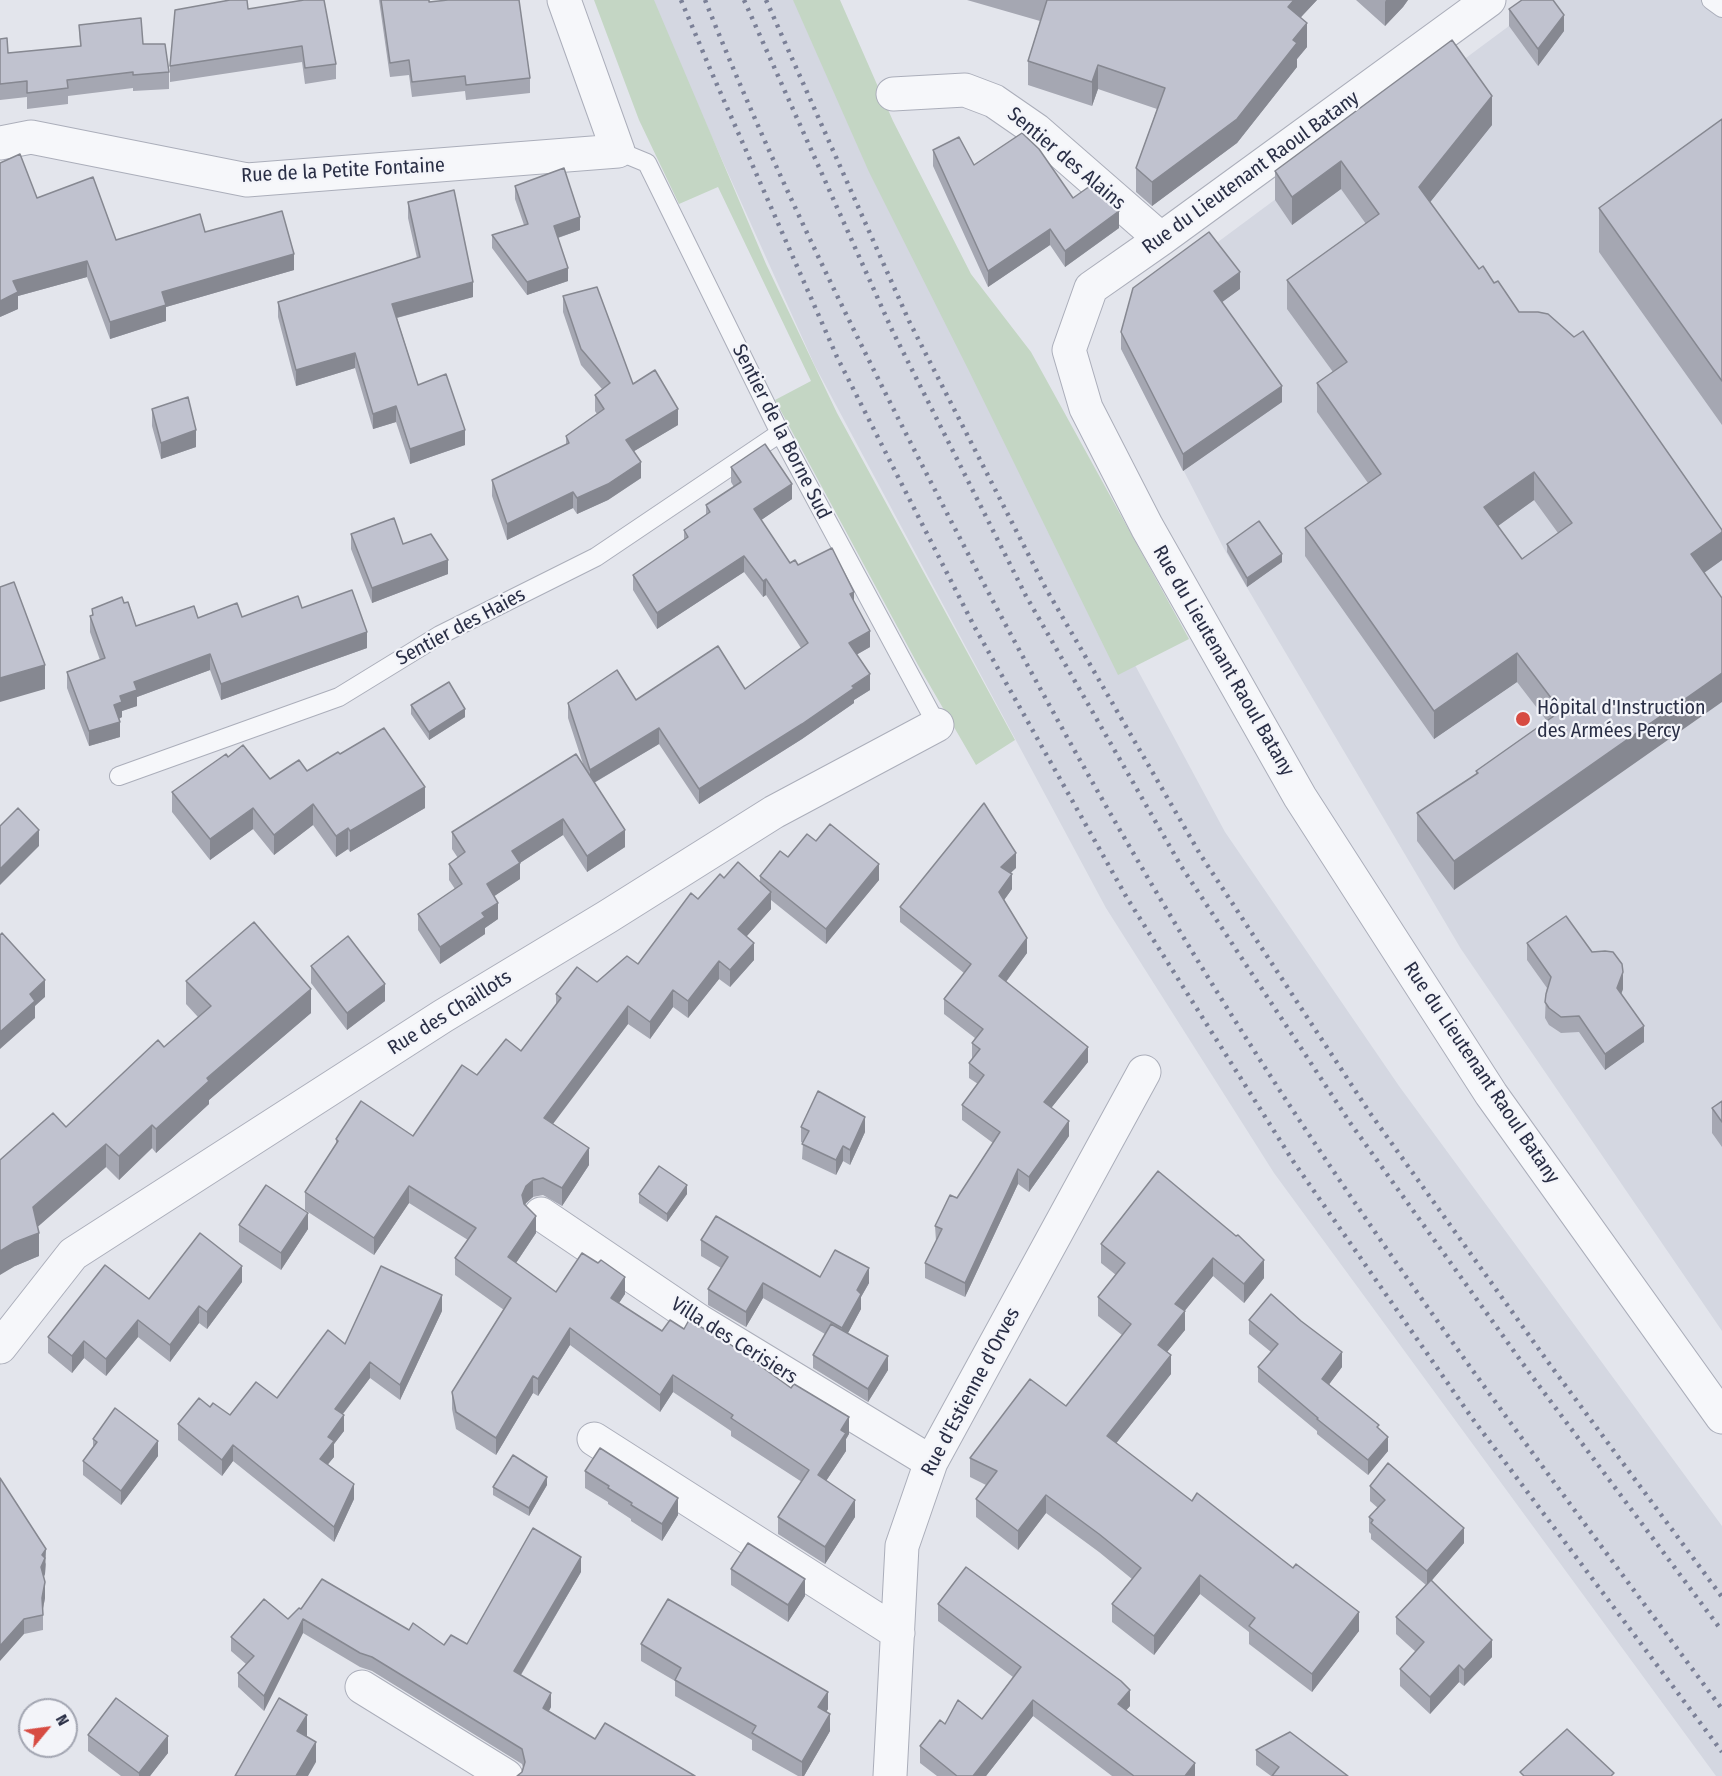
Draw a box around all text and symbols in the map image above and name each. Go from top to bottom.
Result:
street label: Rue du Lieutenant Raoul Batany [1138,86,1364,260]
street label: Sentier des Alains [1002,103,1130,215]
street label: Rue de la Petite Fontaine [241,154,445,188]
street label: Sentier de la Borne Sud [726,341,836,523]
street label: Rue du Lieutenant Raoul Batany [1147,542,1299,780]
street label: Sentier des Haies [392,583,530,671]
place label: Hôpital d'Instruction des Armées Percy [1537,696,1706,743]
marker: Hôpital d'Instruction des Armées Percy [1514,710,1532,728]
street label: Rue du Lieutenant Raoul Batany [1398,958,1564,1188]
street label: Rue des Chaillots [384,965,516,1061]
street label: Villa des Cerisiers [666,1293,802,1389]
street label: Rue d'Estienne d'Orves [916,1304,1026,1480]
north arrow [18,1698,78,1758]
text: N [52,1711,73,1729]

